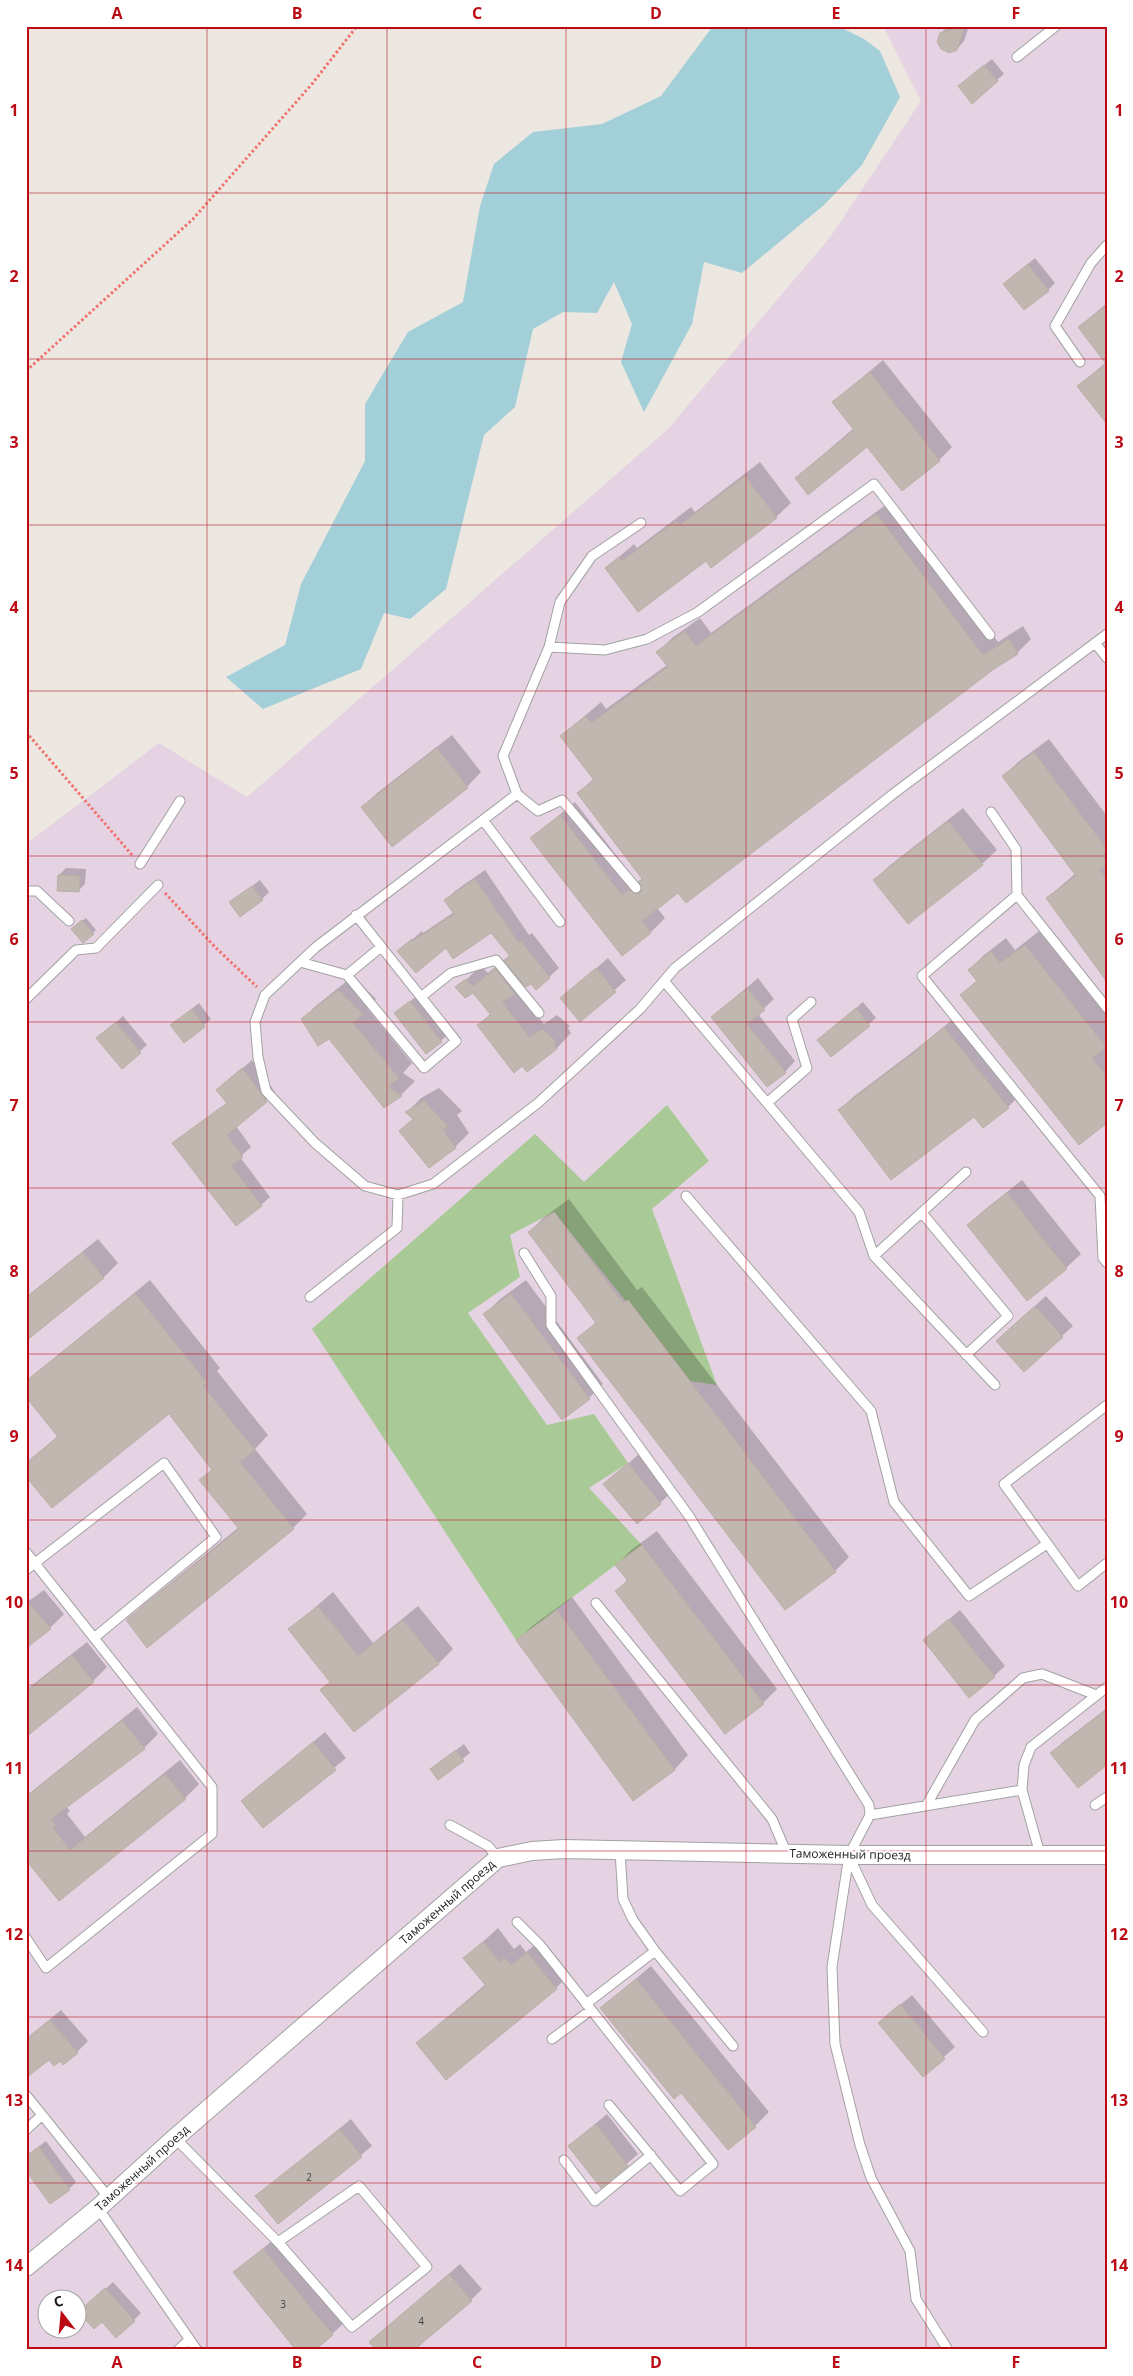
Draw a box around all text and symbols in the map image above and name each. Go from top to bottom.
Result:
text: A [111,2,123,24]
text: B [292,2,302,24]
text: C [472,2,482,24]
text: D [650,2,662,24]
text: E [832,2,841,24]
text: F [1012,2,1020,24]
text: 1 [9,99,19,121]
text: 1 [1114,99,1124,121]
text: 2 [9,265,19,287]
text: 2 [1114,265,1124,287]
text: 3 [9,431,19,453]
text: 3 [1114,431,1124,453]
text: 4 [9,596,19,618]
text: 4 [1114,596,1124,618]
text: 5 [9,762,19,784]
text: 5 [1114,762,1124,784]
text: 6 [9,928,19,950]
text: 6 [1114,928,1124,950]
text: 7 [9,1094,19,1116]
text: 7 [1114,1094,1124,1116]
text: 8 [9,1260,19,1282]
text: 8 [1114,1260,1124,1282]
text: 9 [9,1425,19,1447]
text: 9 [1114,1425,1124,1447]
text: 10 [5,1591,23,1613]
text: 10 [1110,1591,1128,1613]
text: 11 [5,1757,23,1779]
text: 11 [1110,1757,1128,1779]
street label: Таможенный проезд [789,1844,911,1864]
street label: Таможенный проезд [396,1856,498,1948]
text: 12 [5,1923,23,1945]
text: 12 [1110,1923,1128,1945]
text: 13 [5,2089,23,2111]
text: 13 [1110,2089,1128,2111]
street label: Таможенный проезд [91,2121,193,2215]
house number: 2 [306,2170,312,2184]
text: 14 [5,2254,23,2276]
text: 14 [1110,2254,1128,2276]
north arrow [38,2288,88,2338]
text: С [51,2291,65,2311]
house number: 3 [280,2297,286,2311]
house number: 4 [418,2314,424,2328]
text: A [111,2351,123,2373]
text: B [292,2351,302,2373]
text: C [472,2351,482,2373]
text: D [650,2351,662,2373]
text: E [832,2351,841,2373]
text: F [1012,2351,1020,2373]

